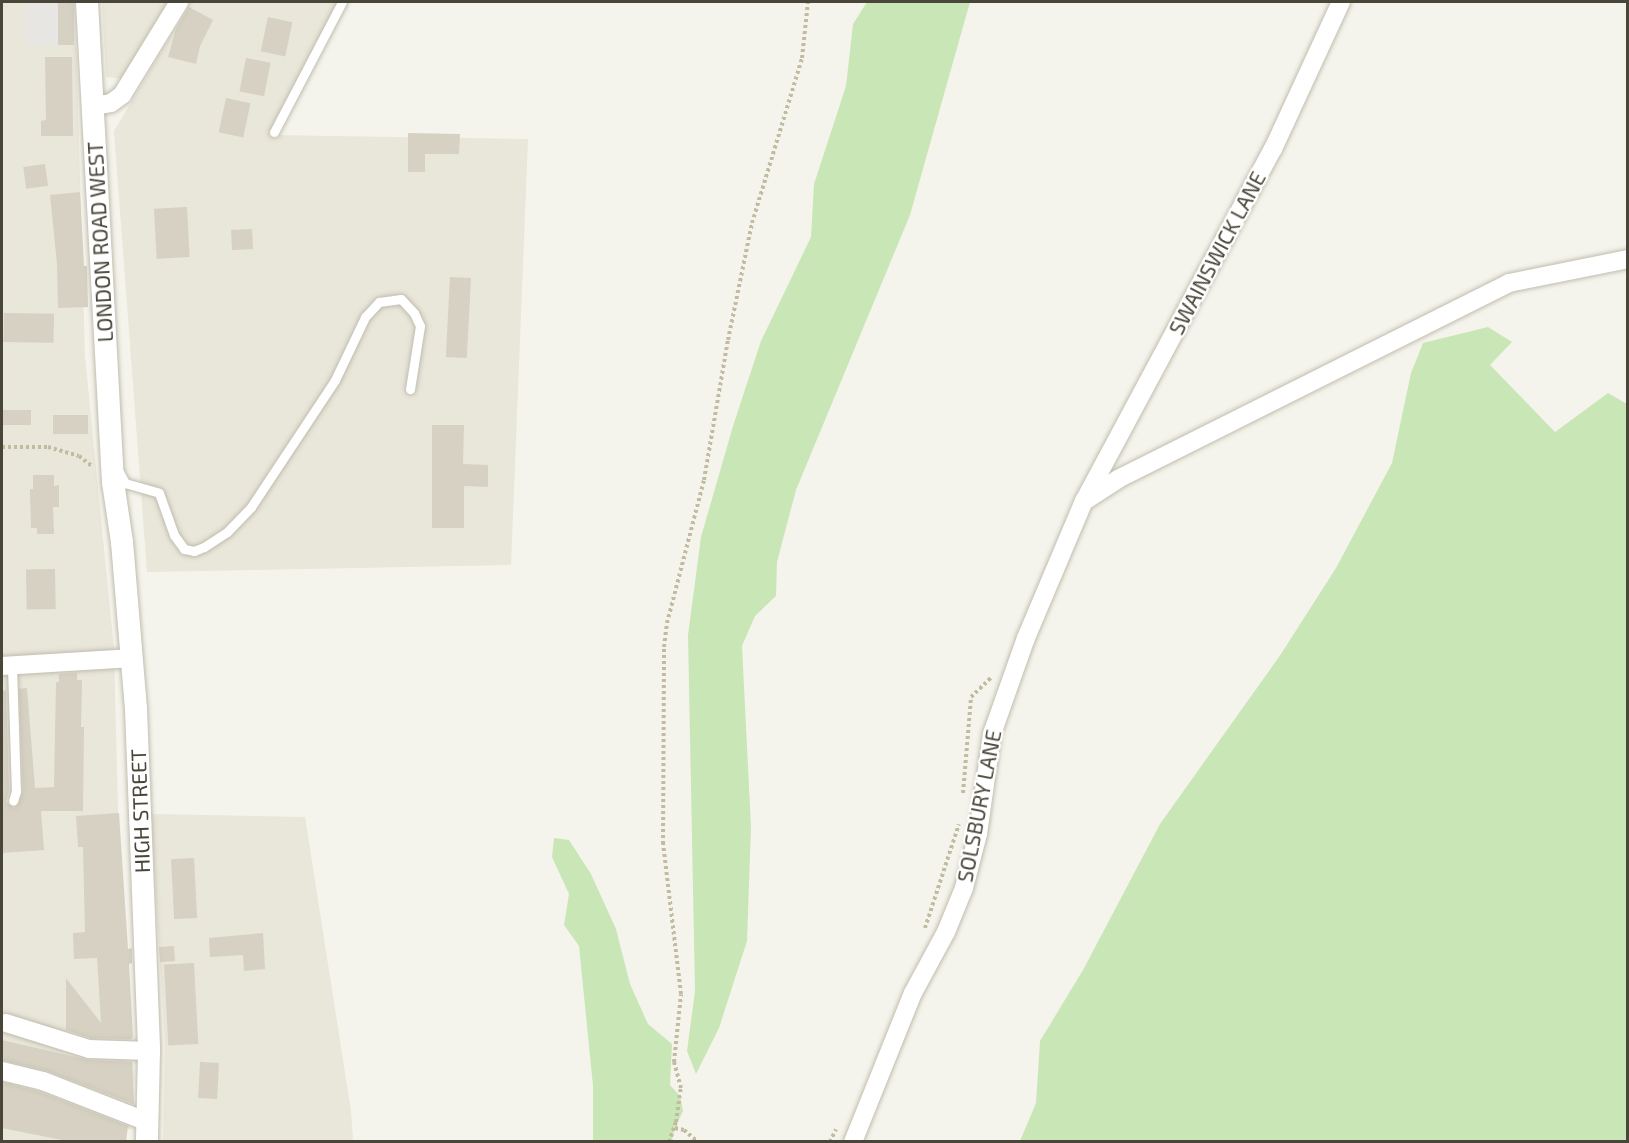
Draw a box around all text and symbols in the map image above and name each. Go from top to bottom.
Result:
street label: LONDON ROAD WEST [82,141,118,343]
street label: SWAINSWICK LANE [1163,167,1271,339]
street label: SOLSBURY LANE [952,727,1006,885]
street label: HIGH STREET [125,749,155,873]

